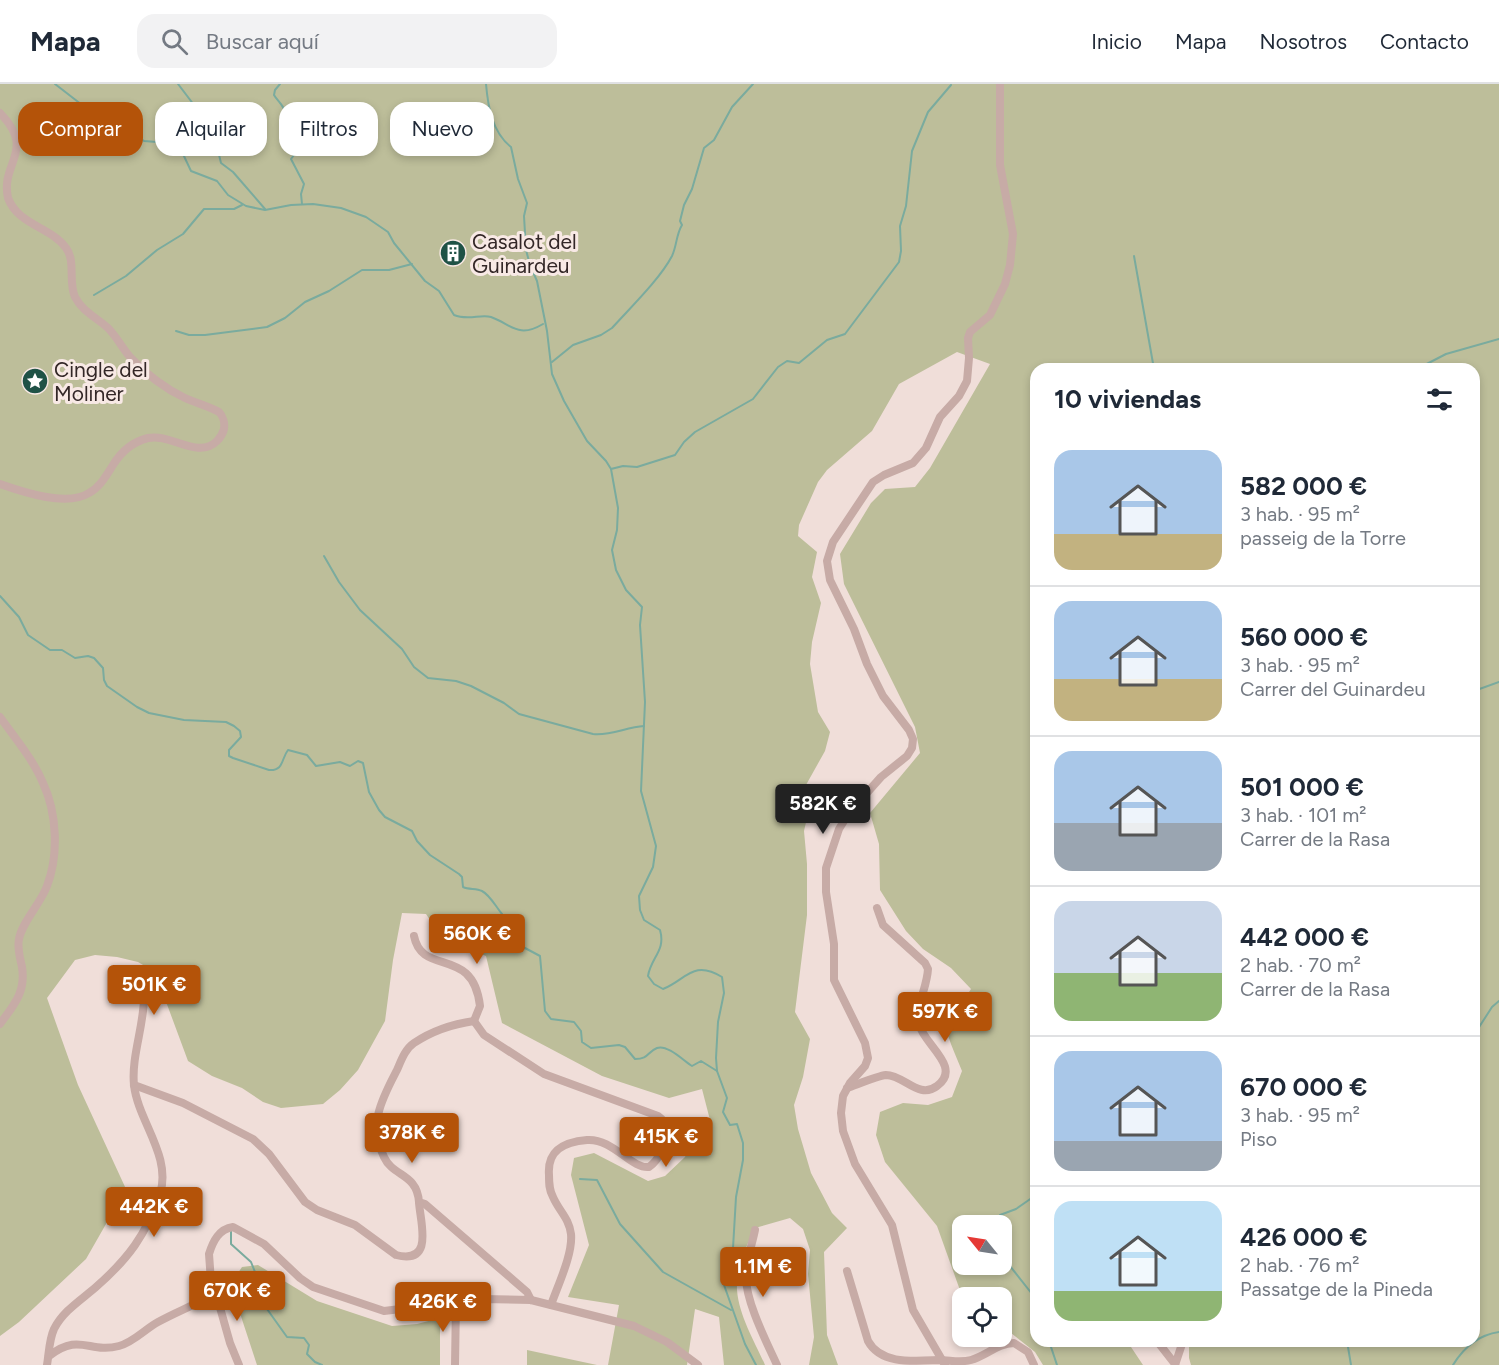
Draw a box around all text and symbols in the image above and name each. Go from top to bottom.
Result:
search box [137,14,557,68]
text: Mapa [30,24,101,58]
icon: search [158,25,191,58]
text: Buscar aquí [206,28,319,55]
text: Inicio [1091,29,1142,54]
text: Mapa [1175,29,1227,54]
text: Nosotros [1260,29,1347,54]
text: Contacto [1380,29,1469,54]
chip: Comprar [18,102,143,156]
chip: Alquilar [155,102,267,156]
chip: Filtros [279,102,378,156]
chip: Nuevo [390,102,494,156]
place label: Casalot del Guinardeu [472,229,577,278]
building icon: Casalot del Guinardeu [438,238,468,268]
place label: Cingle del Moliner [54,357,148,406]
place icon: Cingle del Moliner [20,366,50,396]
text: 10 viviendas [1054,383,1201,415]
icon: filters [1423,383,1456,416]
text: 582 000 € [1240,470,1367,502]
icon: home [1102,474,1174,546]
text: 3 hab. · 95 m² [1240,502,1360,526]
text: passeig de la Torre [1240,526,1406,550]
text: 560 000 € [1240,621,1368,653]
icon: home [1102,625,1174,697]
text: 3 hab. · 95 m² [1240,653,1360,677]
text: Carrer del Guinardeu [1240,677,1426,701]
text: 501 000 € [1240,771,1364,803]
icon: home [1102,775,1174,847]
pin: 582K € [774,784,872,835]
text: 582K € [789,791,857,815]
text: 3 hab. · 101 m² [1240,803,1367,827]
text: Carrer de la Rasa [1240,827,1390,851]
pin: 560K € [428,914,526,965]
text: 560K € [443,921,511,945]
text: 442 000 € [1240,921,1369,953]
icon: home [1102,925,1174,997]
text: 2 hab. · 70 m² [1240,953,1361,977]
pin: 501K € [105,965,203,1016]
text: 501K € [122,972,187,996]
text: Carrer de la Rasa [1240,977,1390,1001]
pin: 597K € [896,992,994,1043]
text: 597K € [912,999,978,1023]
text: 670 000 € [1240,1071,1367,1103]
icon: home [1102,1075,1174,1147]
text: 3 hab. · 95 m² [1240,1103,1360,1127]
pin: 378K € [363,1113,461,1164]
pin: 415K € [617,1117,715,1168]
text: 378K € [379,1120,445,1144]
text: 415K € [634,1124,698,1148]
text: Piso [1240,1127,1277,1151]
pin: 442K € [105,1187,203,1238]
text: 442K € [120,1194,188,1218]
north arrow [952,1215,1012,1275]
map controls [952,1215,1012,1347]
text: 426 000 € [1240,1221,1368,1253]
icon: home [1102,1225,1174,1297]
pin: 1.1M € [714,1247,812,1298]
text: 2 hab. · 76 m² [1240,1253,1360,1277]
text: 1.1M € [734,1254,792,1278]
pin: 670K € [188,1271,286,1322]
text: Passatge de la Pineda [1240,1277,1433,1301]
text: 670K € [203,1278,271,1302]
pin: 426K € [394,1282,492,1333]
button: locate [952,1287,1012,1347]
text: 426K € [409,1289,477,1313]

